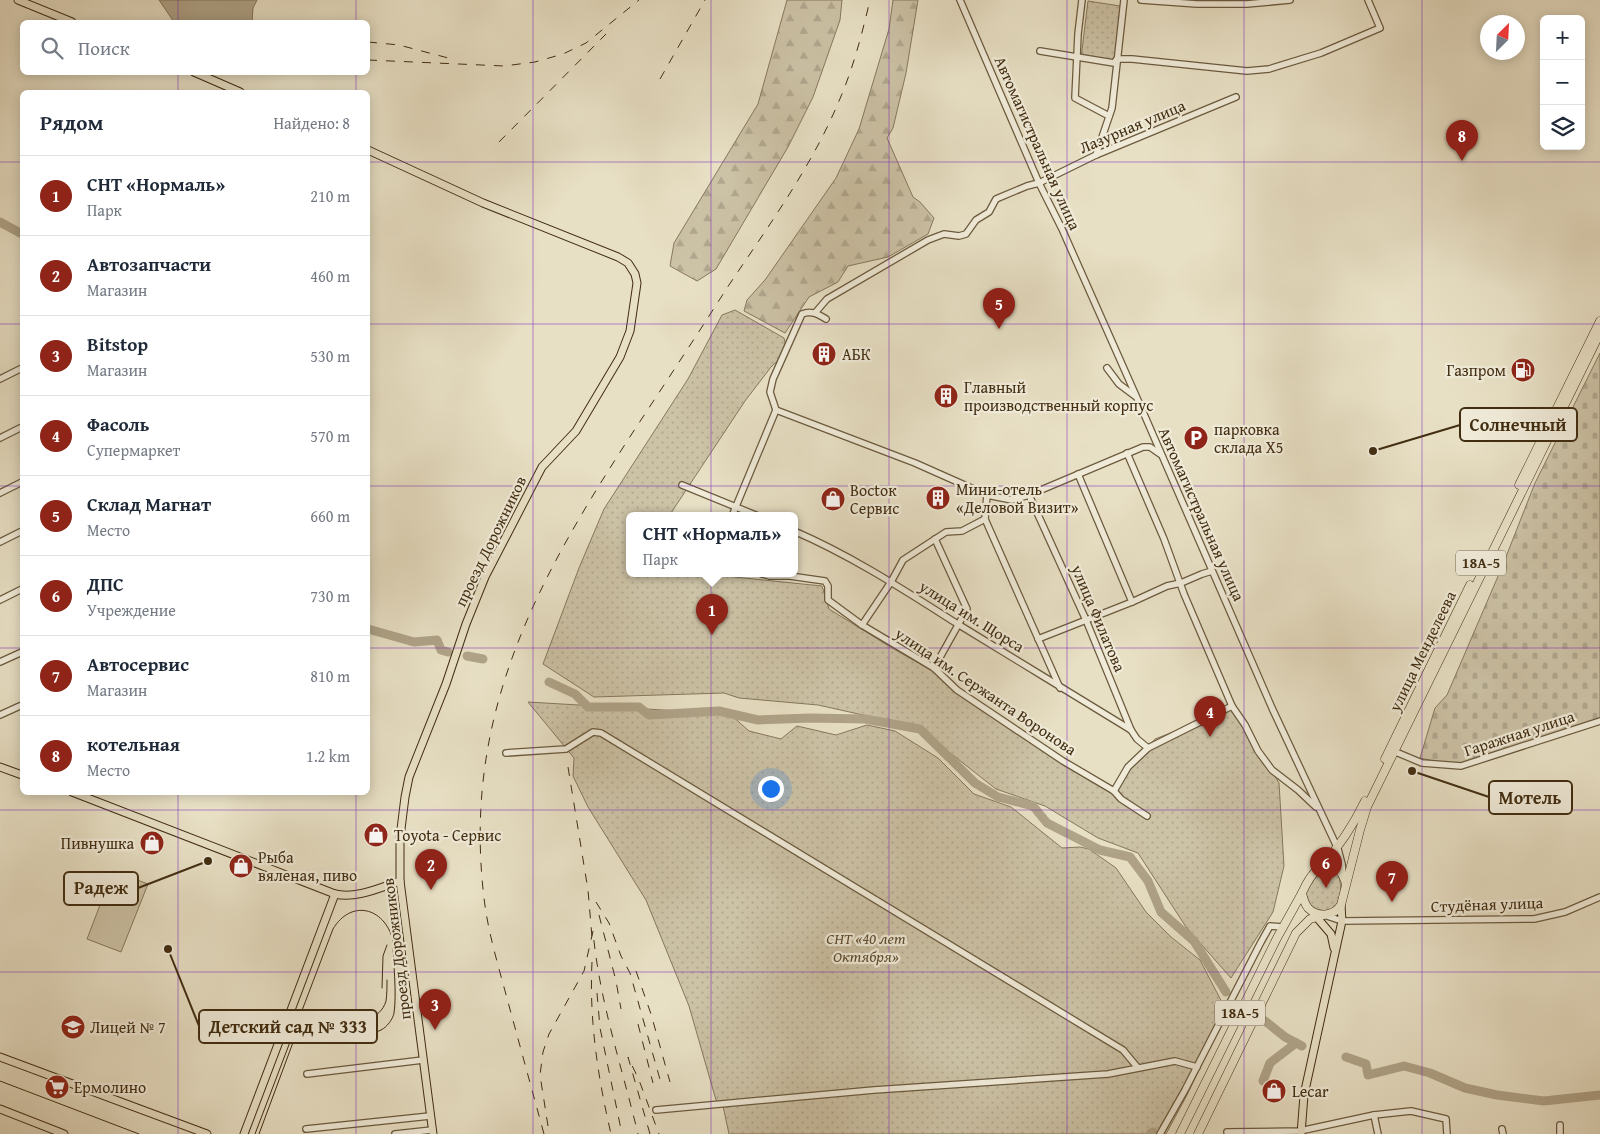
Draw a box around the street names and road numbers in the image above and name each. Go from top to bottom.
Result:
street label: Автомагистральная улица [989,52,1087,234]
street label: Лазурная улица [1075,93,1189,159]
street label: Автомагистральная улица [1153,423,1251,605]
street label: проезд Дорожников [448,472,532,610]
road number: 18А-5 [1456,550,1506,576]
street label: улица Филатова [1065,560,1133,676]
street label: улица им. Щорса [914,573,1030,658]
street label: улица Менделеева [1382,586,1462,716]
street label: улица им. Сержанта Воронова [890,621,1082,761]
street label: Гаражная улица [1461,704,1578,762]
street label: проезд Дорожников [375,877,417,1021]
street label: Студёная улица [1430,890,1544,918]
road number: 18А-5 [1215,1000,1265,1026]

